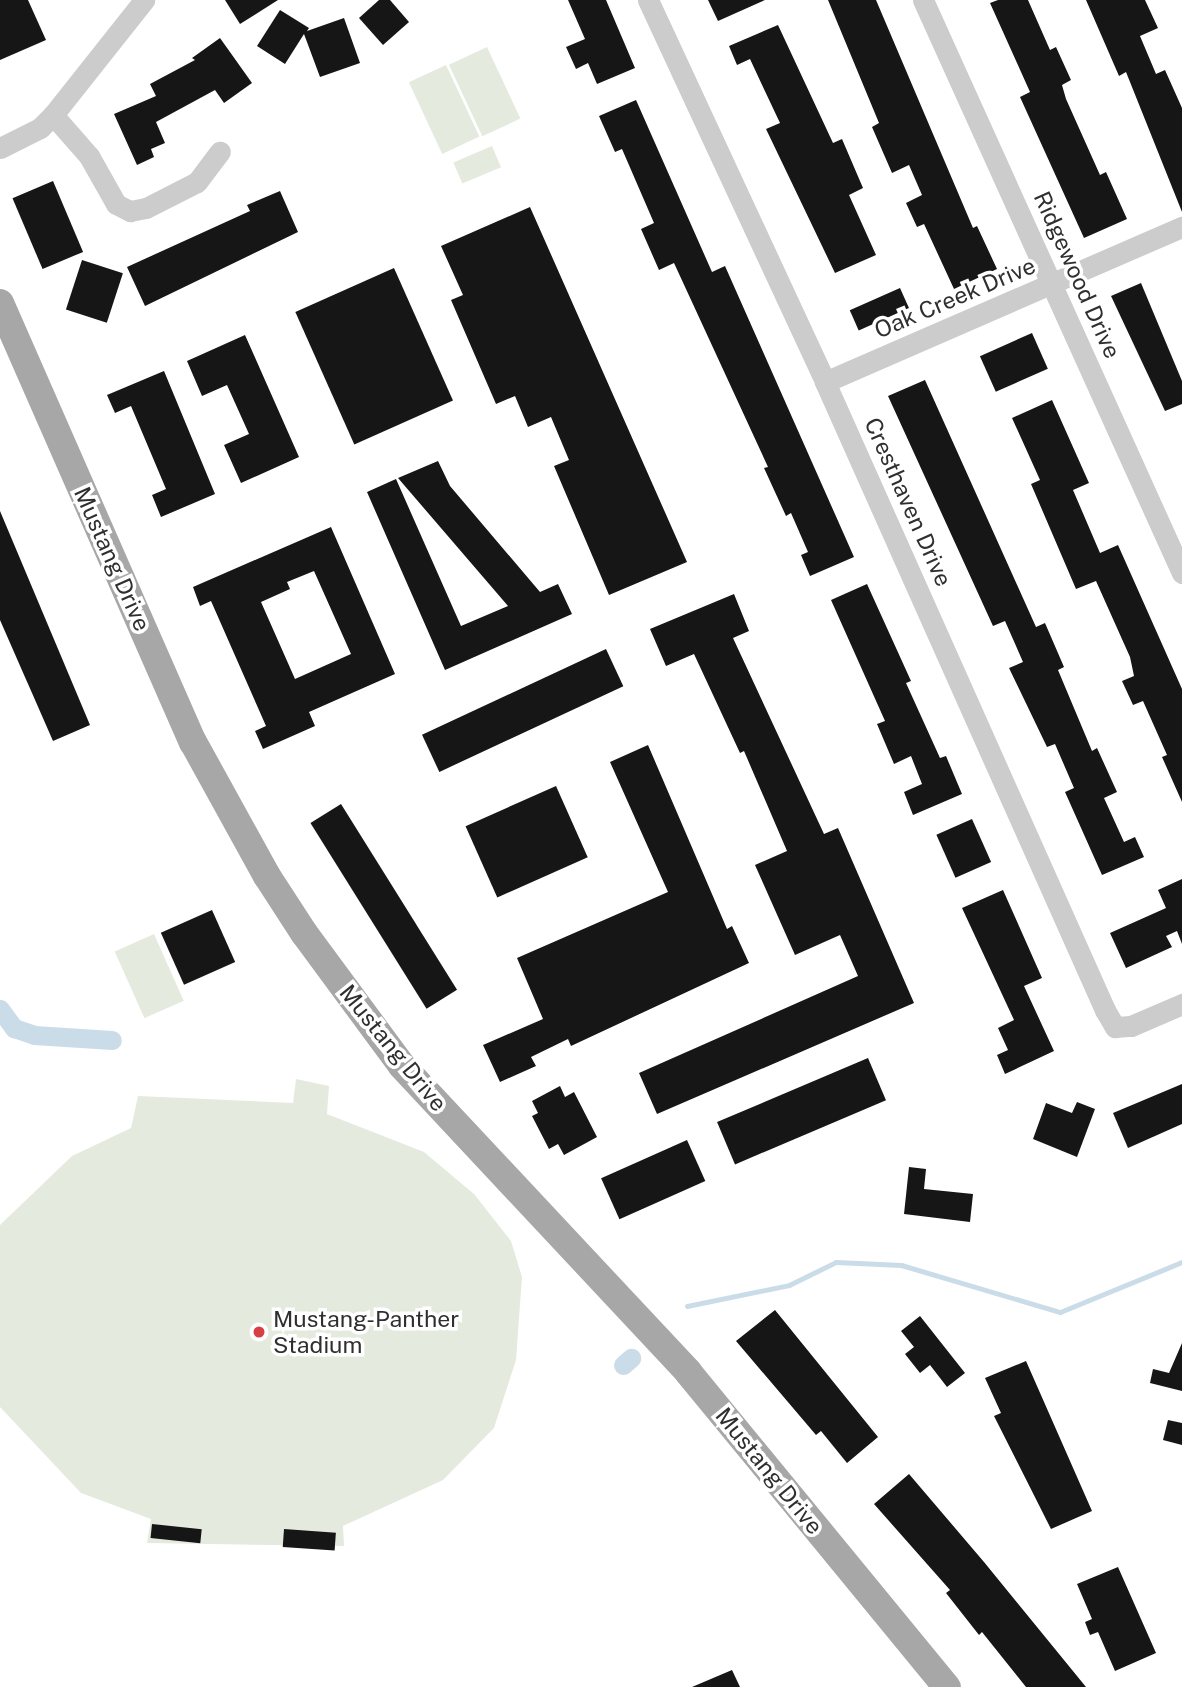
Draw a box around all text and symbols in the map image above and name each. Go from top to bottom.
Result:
street label: Ridgewood Drive [1028,187,1126,363]
street label: Oak Creek Drive [870,252,1040,344]
street label: Cresthaven Drive [858,413,958,591]
street label: Mustang Drive [68,483,156,635]
street label: Mustang Drive [334,979,452,1117]
place label: Mustang-Panther Stadium [273,1305,459,1359]
marker: Mustang-Panther Stadium [251,1324,267,1340]
street label: Mustang Drive [710,1402,828,1540]

